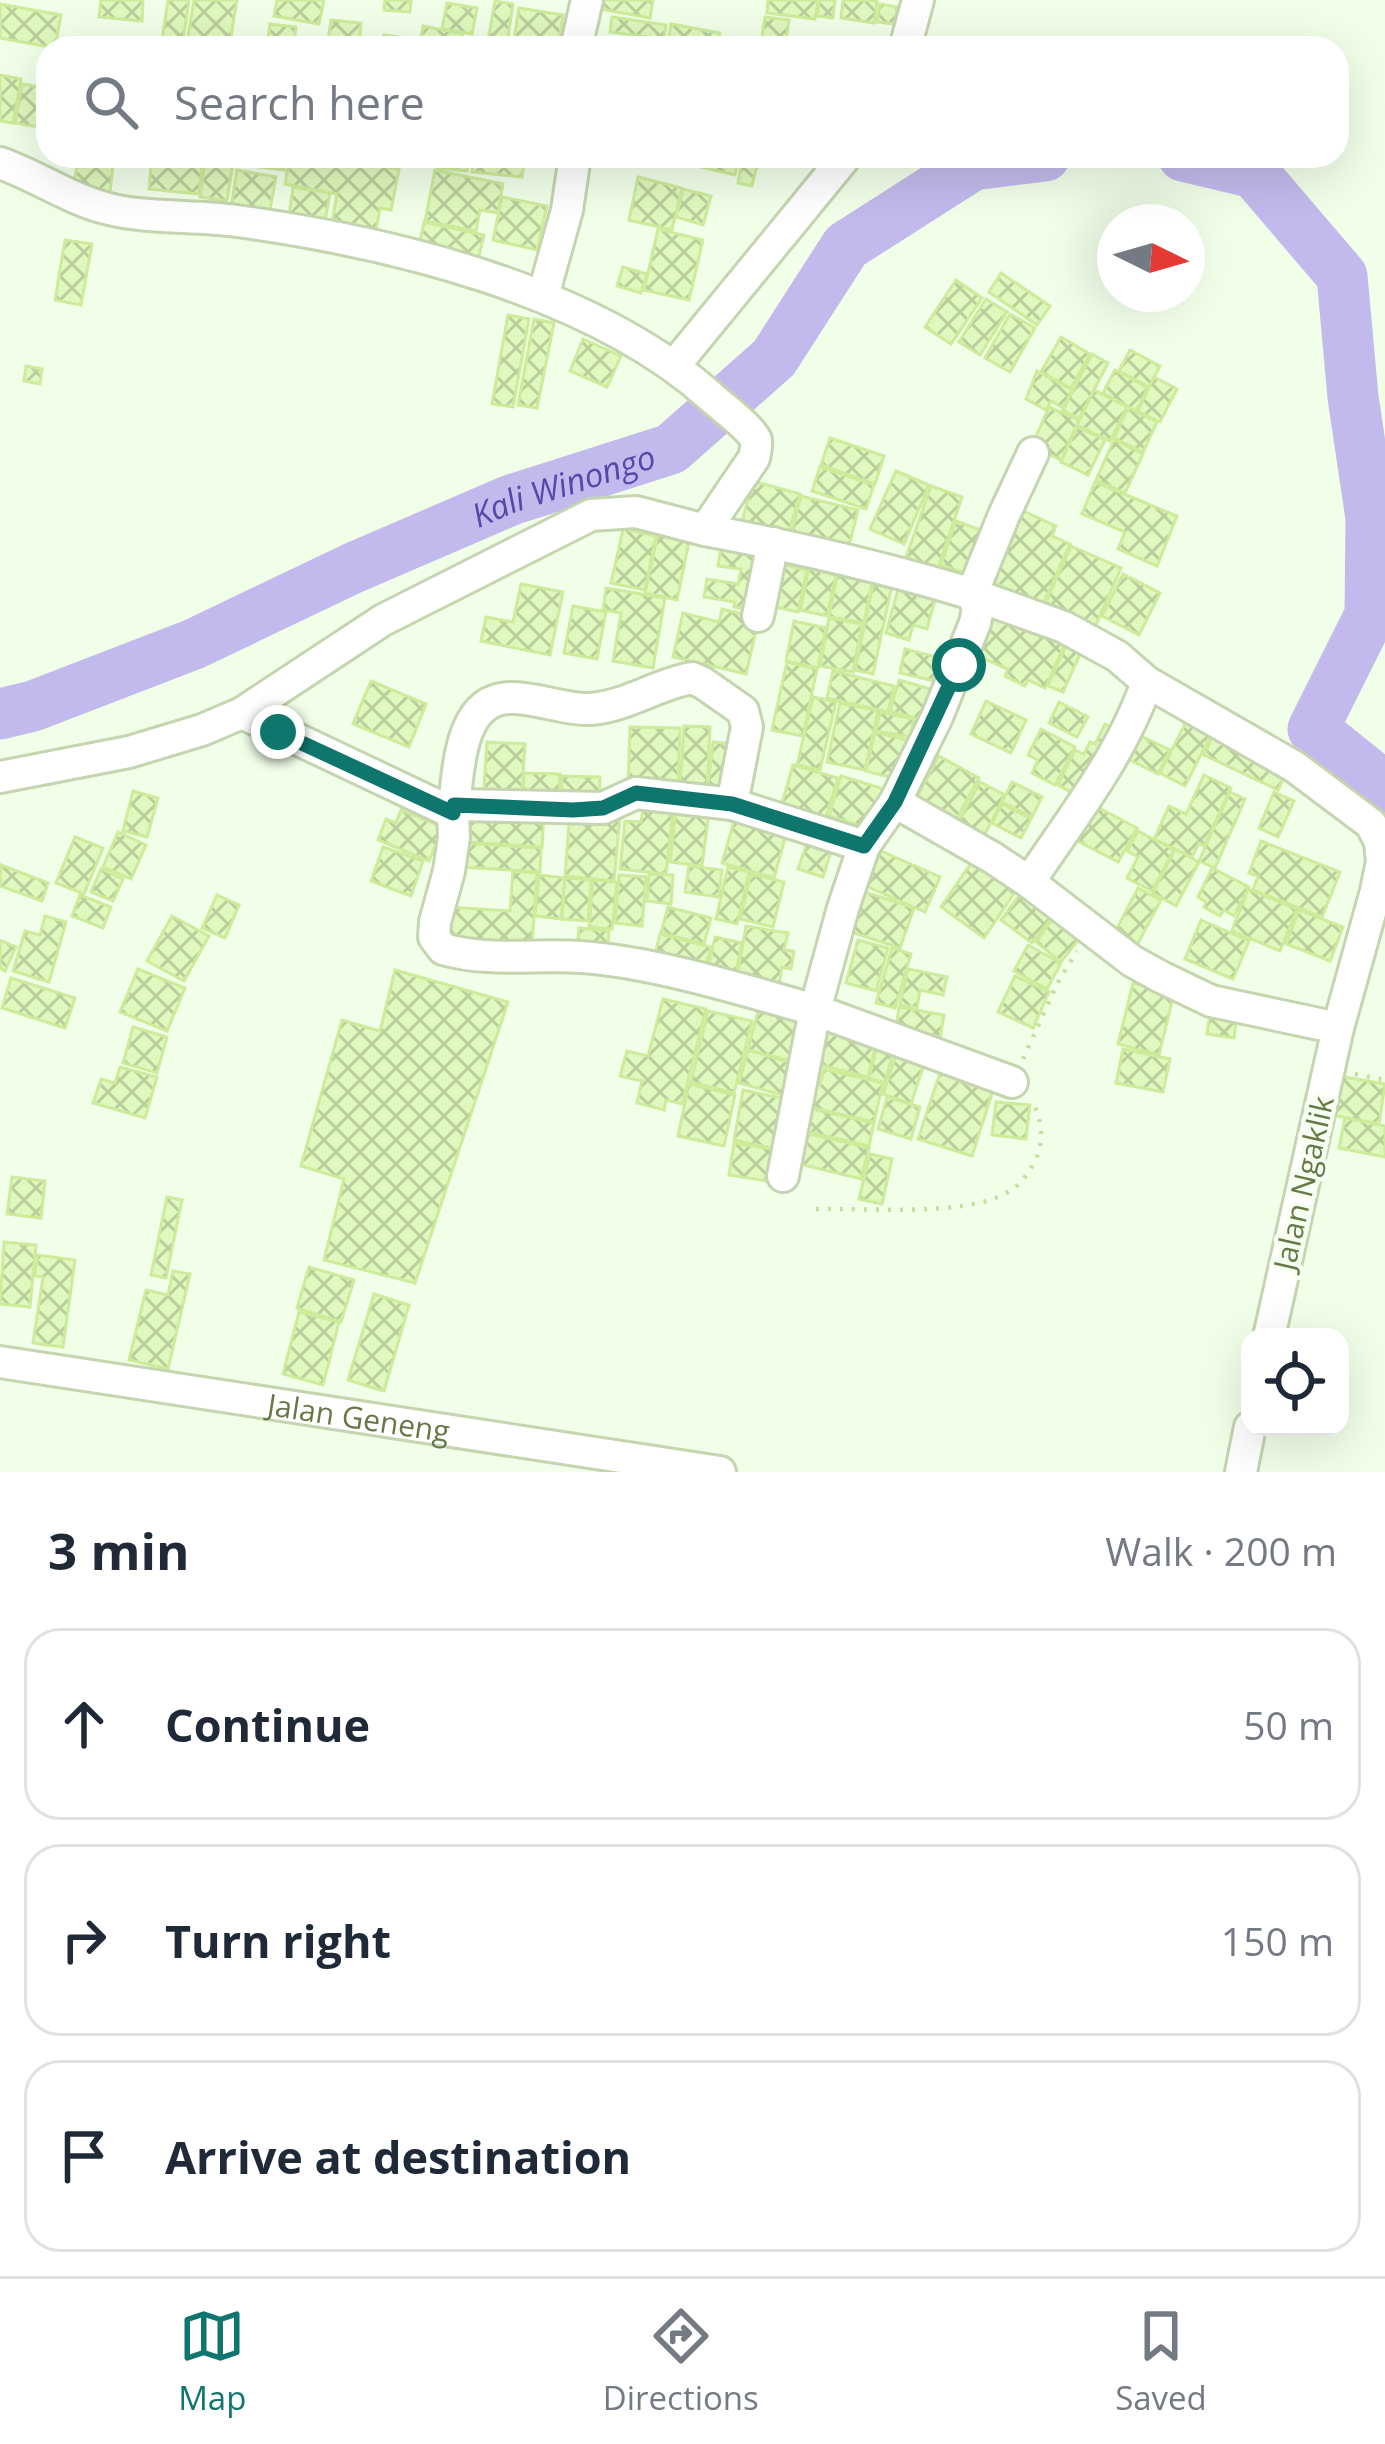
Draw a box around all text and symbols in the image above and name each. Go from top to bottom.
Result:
search box [36,36,1349,168]
icon: search [78,69,144,135]
text: Search here [174,72,425,133]
north arrow [1097,204,1205,312]
water label: Kali Winongo [464,433,661,537]
route start [932,638,986,692]
route end [251,705,305,759]
street label: Jalan Ngaklik [1262,1092,1343,1277]
map controls [1241,1328,1349,1436]
button: locate [1241,1328,1349,1436]
street label: Jalan Geneng [262,1382,453,1451]
text: 3 min [48,1515,190,1585]
text: Walk · 200 m [1105,1524,1337,1577]
icon: ahead [51,1691,117,1757]
text: Continue [165,1694,370,1755]
text: 50 m [1243,1698,1334,1751]
icon: right [51,1907,117,1973]
text: Turn right [165,1910,391,1971]
text: 150 m [1221,1914,1334,1967]
icon: arrive [51,2123,117,2189]
text: Arrive at destination [165,2126,631,2187]
tab: Map [178,2303,246,2420]
tab: Directions [603,2303,759,2420]
tab: Saved [1115,2303,1207,2420]

